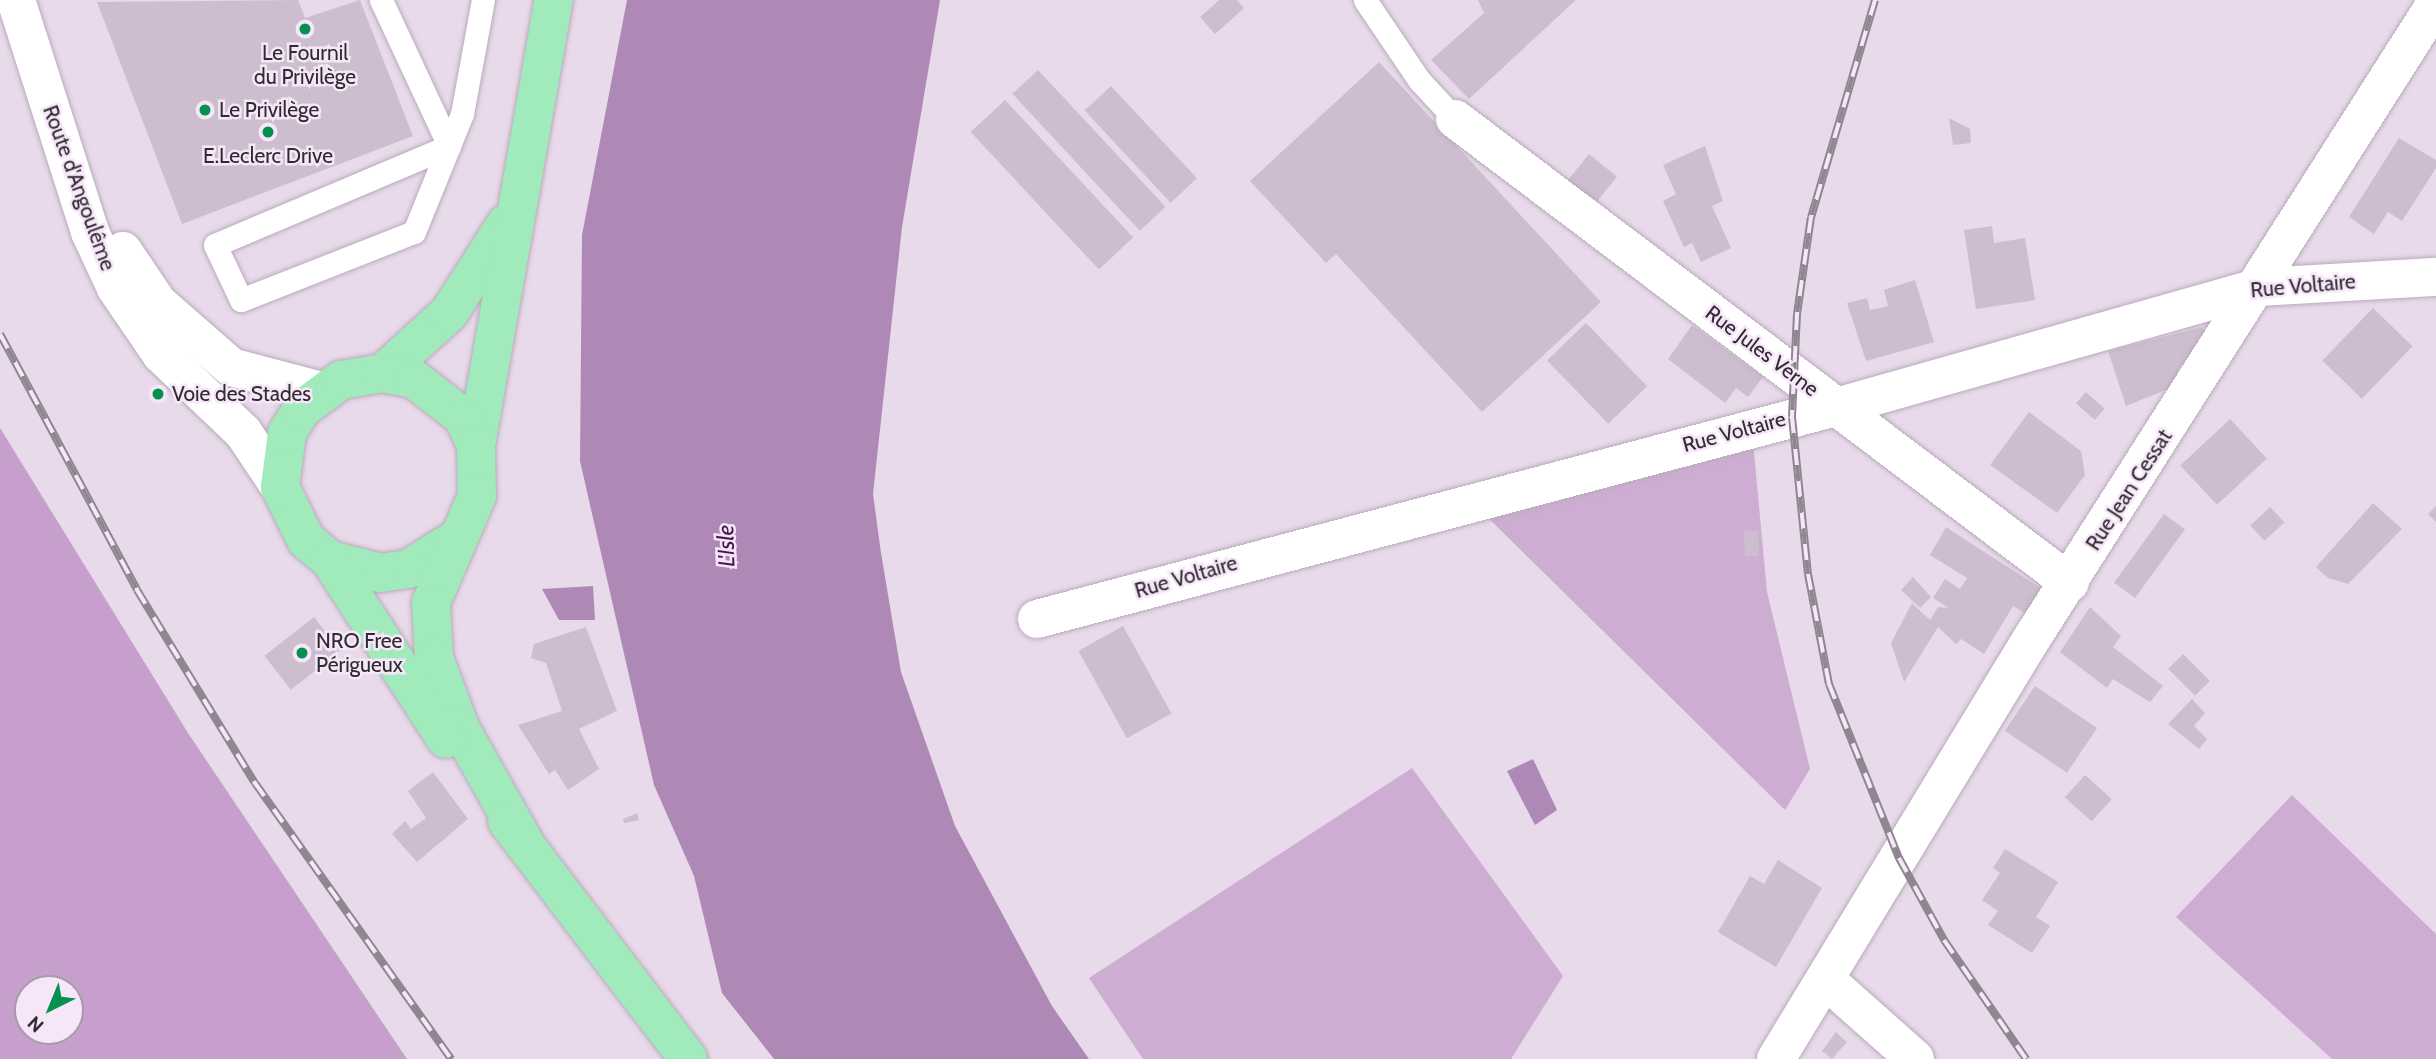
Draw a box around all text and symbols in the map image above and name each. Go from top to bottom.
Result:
marker: Le Fournil du Privilège [297,21,313,37]
place label: Le Fournil du Privilège [254,40,356,90]
place label: Le Privilège [219,97,319,123]
street label: Route d'Angoulême [37,102,121,274]
marker: Le Privilège [197,102,213,118]
marker: E.Leclerc Drive [260,124,276,140]
place label: E.Leclerc Drive [203,143,333,169]
street label: Rue Voltaire [2249,269,2357,303]
street label: Rue Jules Verne [1700,300,1824,402]
place label: Voie des Stades [172,381,311,407]
marker: Voie des Stades [150,386,166,402]
street label: Rue Voltaire [1680,406,1788,458]
street label: Rue Jean Cessat [2081,425,2177,555]
water label: L'Isle [711,524,741,568]
street label: Rue Voltaire [1132,550,1240,604]
place label: NRO Free Périgueux [316,628,403,678]
marker: NRO Free Périgueux [294,645,310,661]
north arrow [14,975,84,1045]
text: N [23,1011,48,1037]

